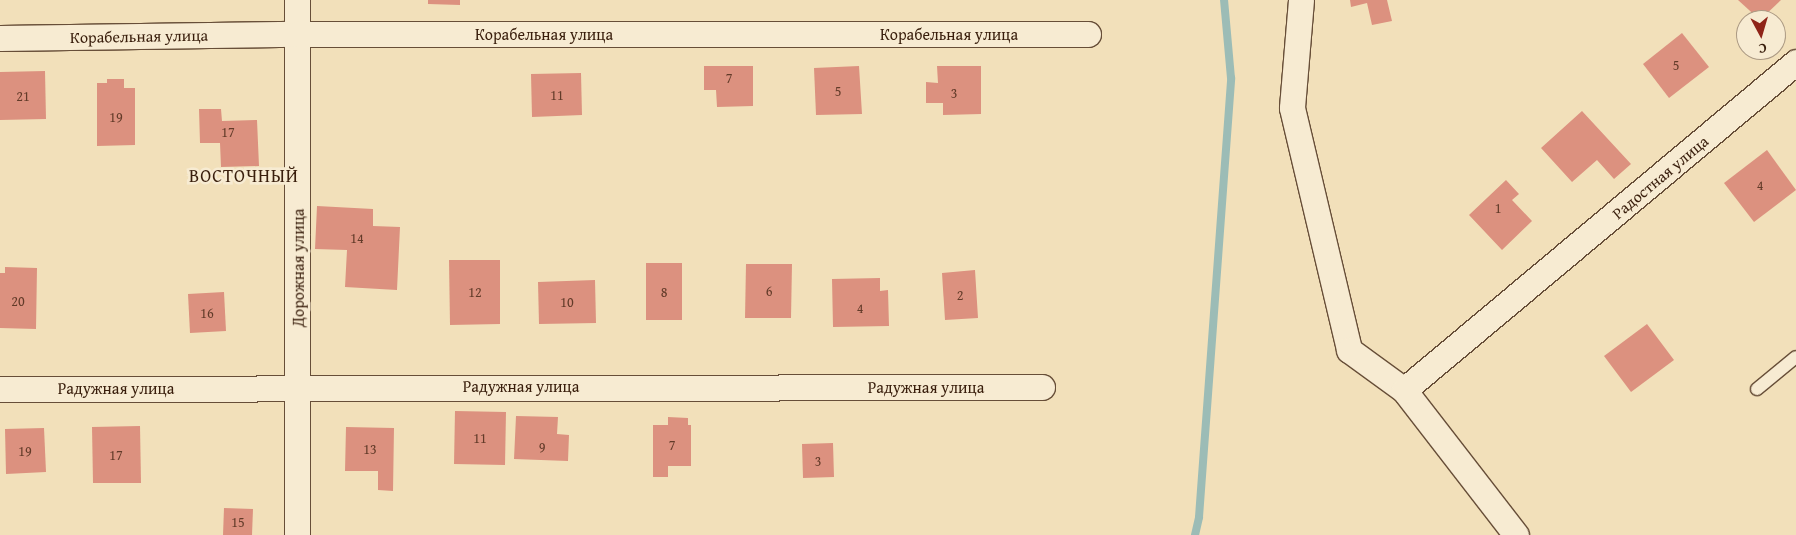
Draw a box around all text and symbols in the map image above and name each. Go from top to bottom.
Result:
north arrow [1736,10,1786,60]
street label: Корабельная улица [475,24,613,44]
street label: Корабельная улица [880,24,1018,44]
street label: Корабельная улица [70,25,208,47]
text: С [1757,39,1767,59]
house number: 5 [1673,57,1679,73]
house number: 7 [726,70,732,86]
house number: 5 [835,83,841,99]
house number: 3 [951,85,957,101]
house number: 11 [550,87,564,103]
house number: 21 [16,88,30,104]
house number: 19 [109,109,123,125]
house number: 17 [221,124,235,140]
street label: Радостная улица [1608,131,1712,223]
district label: ВОСТОЧНЫЙ [188,165,300,187]
house number: 4 [1757,177,1763,193]
house number: 1 [1495,200,1501,216]
street label: Дорожная улица [288,209,308,327]
house number: 14 [350,230,364,246]
house number: 6 [766,283,772,299]
house number: 12 [468,284,482,300]
house number: 8 [661,284,667,300]
house number: 2 [957,287,963,303]
house number: 20 [11,293,25,309]
house number: 10 [560,294,574,310]
house number: 4 [857,300,863,316]
house number: 16 [200,305,214,321]
street label: Радужная улица [463,376,579,396]
street label: Радужная улица [868,377,984,397]
street label: Радужная улица [58,378,174,398]
house number: 11 [473,430,487,446]
house number: 7 [669,437,675,453]
house number: 9 [539,439,545,455]
house number: 13 [363,441,377,457]
house number: 19 [18,443,32,459]
house number: 17 [109,447,123,463]
house number: 3 [815,453,821,469]
house number: 15 [231,514,245,530]

